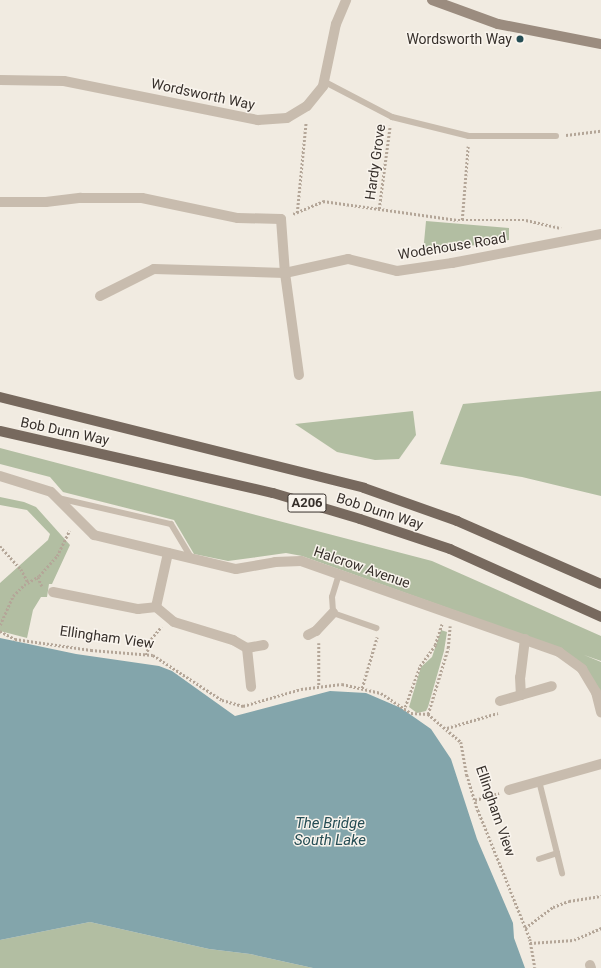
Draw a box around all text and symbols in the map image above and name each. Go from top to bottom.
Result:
place label: Wordsworth Way [406,31,512,47]
marker: Wordsworth Way [515,34,525,44]
street label: Wordsworth Way [150,75,256,113]
street label: Hardy Grove [361,123,389,201]
street label: Wodehouse Road [397,229,507,263]
street label: Bob Dunn Way [19,413,111,449]
street label: Bob Dunn Way [335,489,425,533]
road number: A206 [287,492,327,514]
street label: Halcrow Avenue [312,543,412,591]
street label: Ellingham View [59,622,155,652]
street label: Ellingham View [473,763,519,859]
water label: The Bridge South Lake [294,814,366,849]

